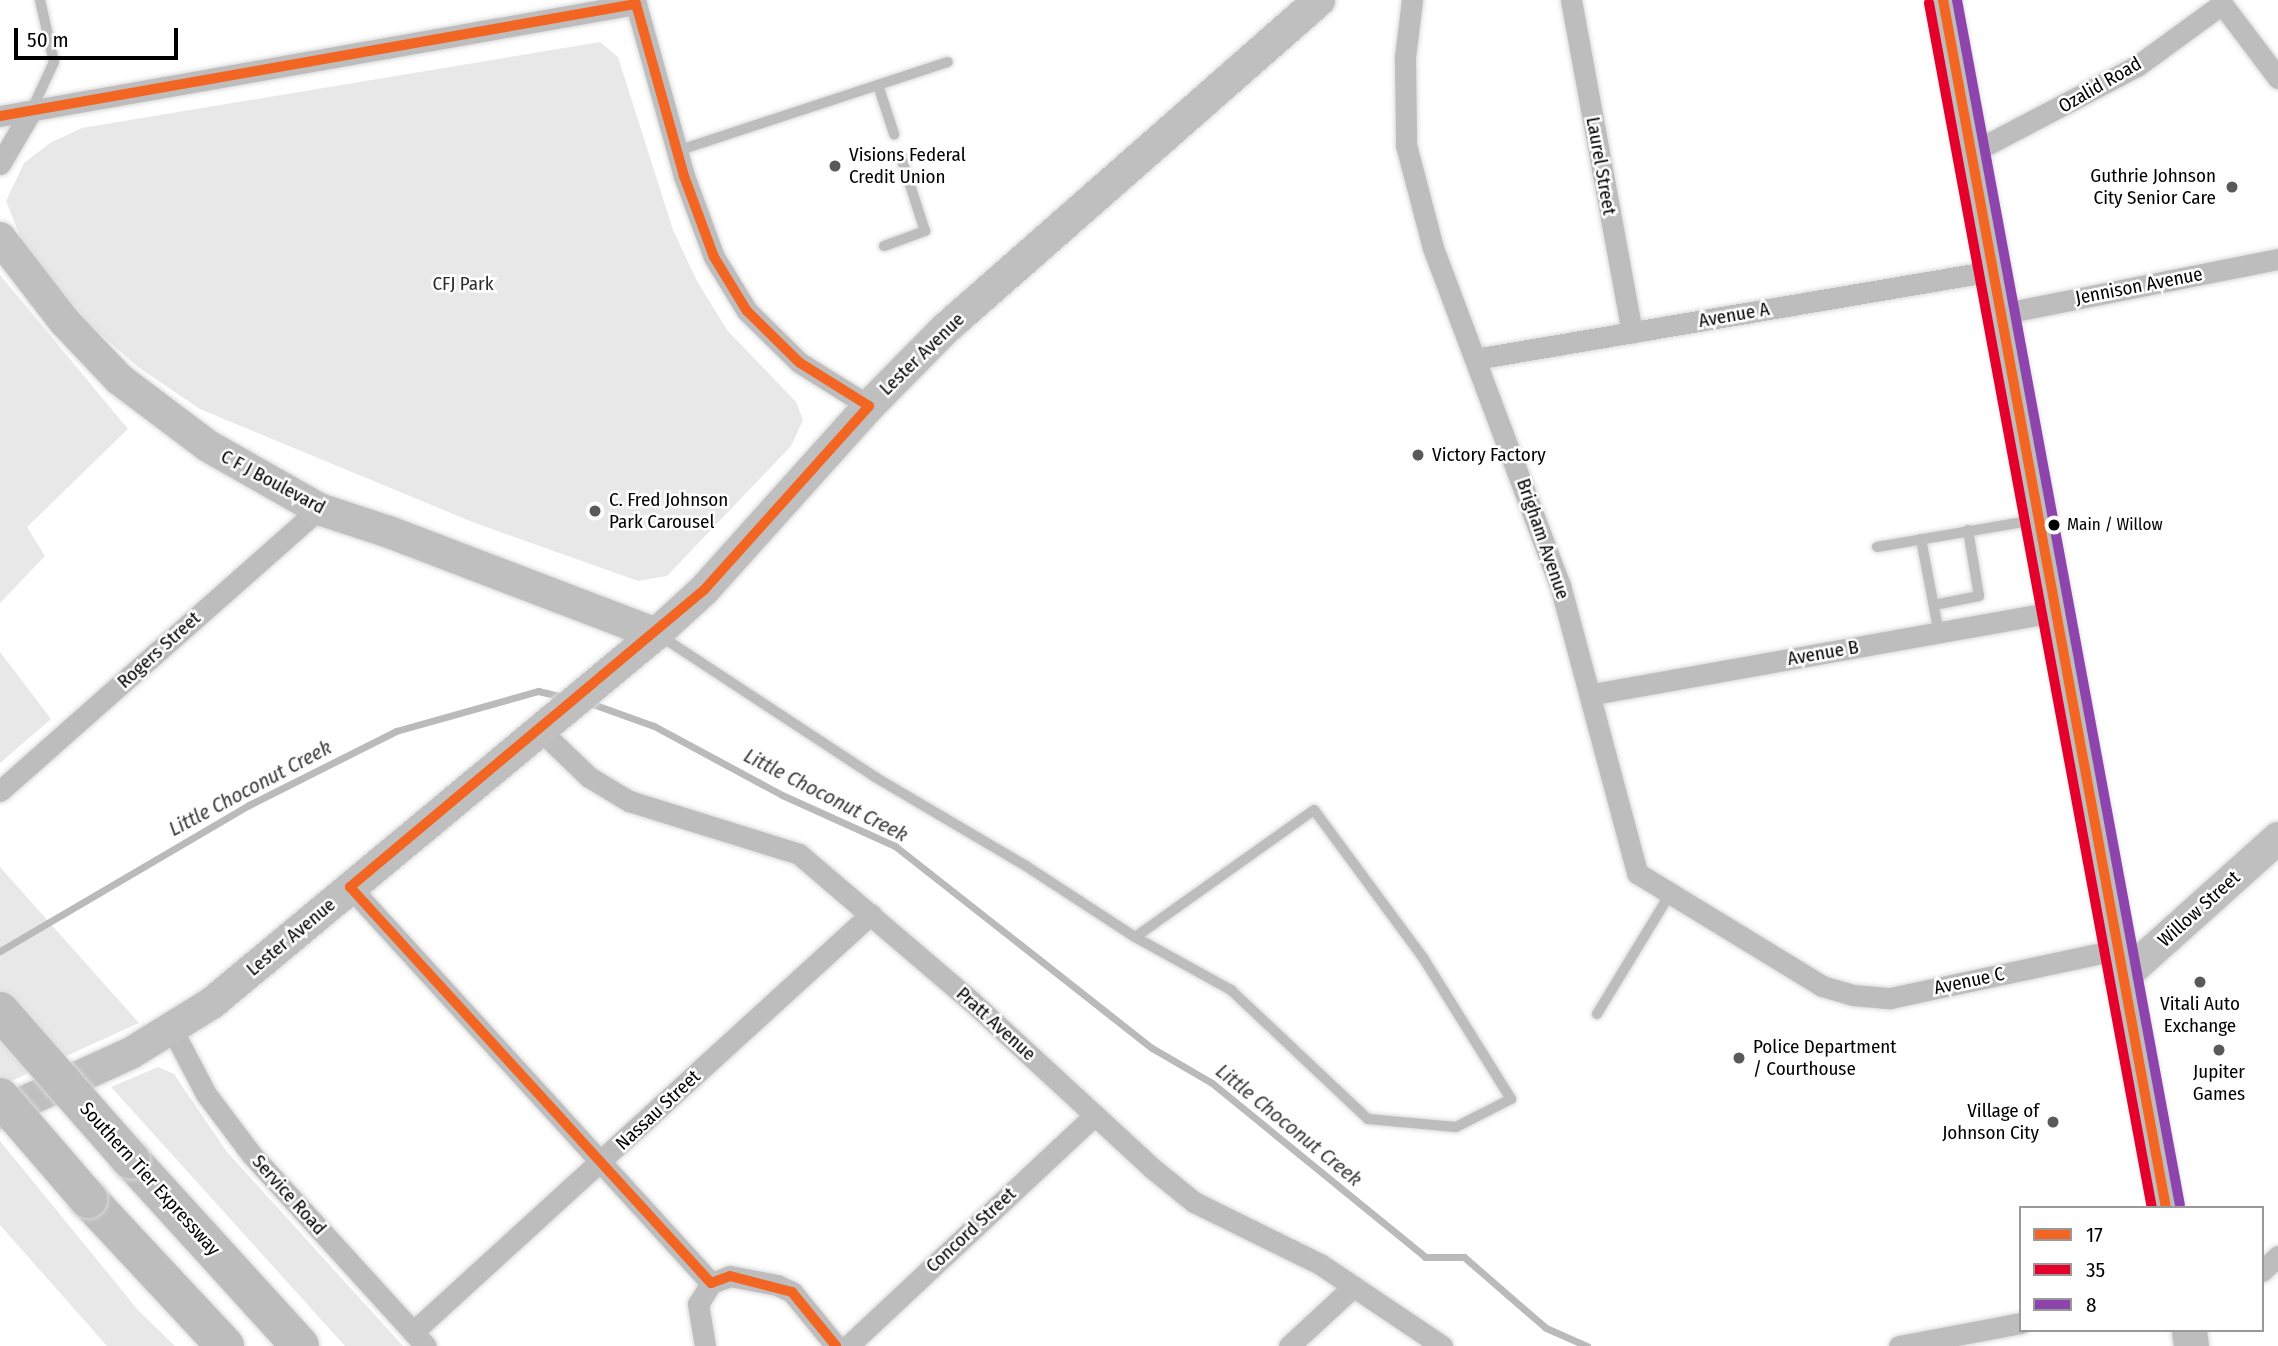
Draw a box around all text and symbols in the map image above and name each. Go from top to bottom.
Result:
scale bar [18,14,182,58]
text: 50 m [27,27,69,53]
street label: Ozalid Road [2054,52,2146,118]
street label: Laurel Street [1581,115,1621,217]
place label: Visions Federal Credit Union [849,144,966,188]
marker: Visions Federal Credit Union [827,158,843,174]
place label: Guthrie Johnson City Senior Care [2090,165,2216,209]
marker: Guthrie Johnson City Senior Care [2222,177,2242,197]
street label: Jennison Avenue [2073,262,2205,310]
park label: CFJ Park [432,273,494,295]
street label: Avenue A [1697,298,1771,332]
street label: Lester Avenue [875,308,969,400]
place label: Victory Factory [1432,444,1546,466]
street label: C F J Boulevard [217,445,329,519]
marker: Victory Factory [1410,447,1426,463]
street label: Brigham Avenue [1512,476,1574,602]
place label: C. Fred Johnson Park Carousel [609,489,728,533]
marker: C. Fred Johnson Park Carousel [587,503,603,519]
place label: Main / Willow [2067,515,2163,535]
marker: Main / Willow [2047,518,2061,532]
street label: Rogers Street [113,607,205,693]
street label: Avenue B [1786,636,1860,670]
water label: Little Choconut Creek [164,734,336,842]
water label: Little Choconut Creek [740,743,912,847]
street label: Willow Street [2153,866,2245,952]
street label: Lester Avenue [242,893,340,981]
street label: Avenue C [1932,962,2006,1000]
marker: Vitali Auto Exchange [2192,974,2208,990]
street label: Pratt Avenue [952,982,1040,1066]
place label: Vitali Auto Exchange [2160,993,2240,1037]
place label: Police Department / Courthouse [1753,1036,1897,1080]
marker: Jupiter Games [2211,1042,2227,1058]
marker: Police Department / Courthouse [1731,1050,1747,1066]
water label: Little Choconut Creek [1211,1058,1367,1192]
place label: Jupiter Games [2193,1061,2245,1105]
street label: Nassau Street [611,1065,705,1155]
street label: Southern Tier Expressway [75,1098,225,1260]
place label: Village of Johnson City [1942,1100,2039,1144]
marker: Village of Johnson City [2045,1114,2061,1130]
street label: Service Road [247,1150,331,1240]
street label: Concord Street [921,1183,1021,1277]
legend [2019,1206,2264,1332]
text: 17 [2086,1222,2103,1248]
text: 35 [2086,1257,2105,1283]
text: 8 [2086,1292,2097,1318]

